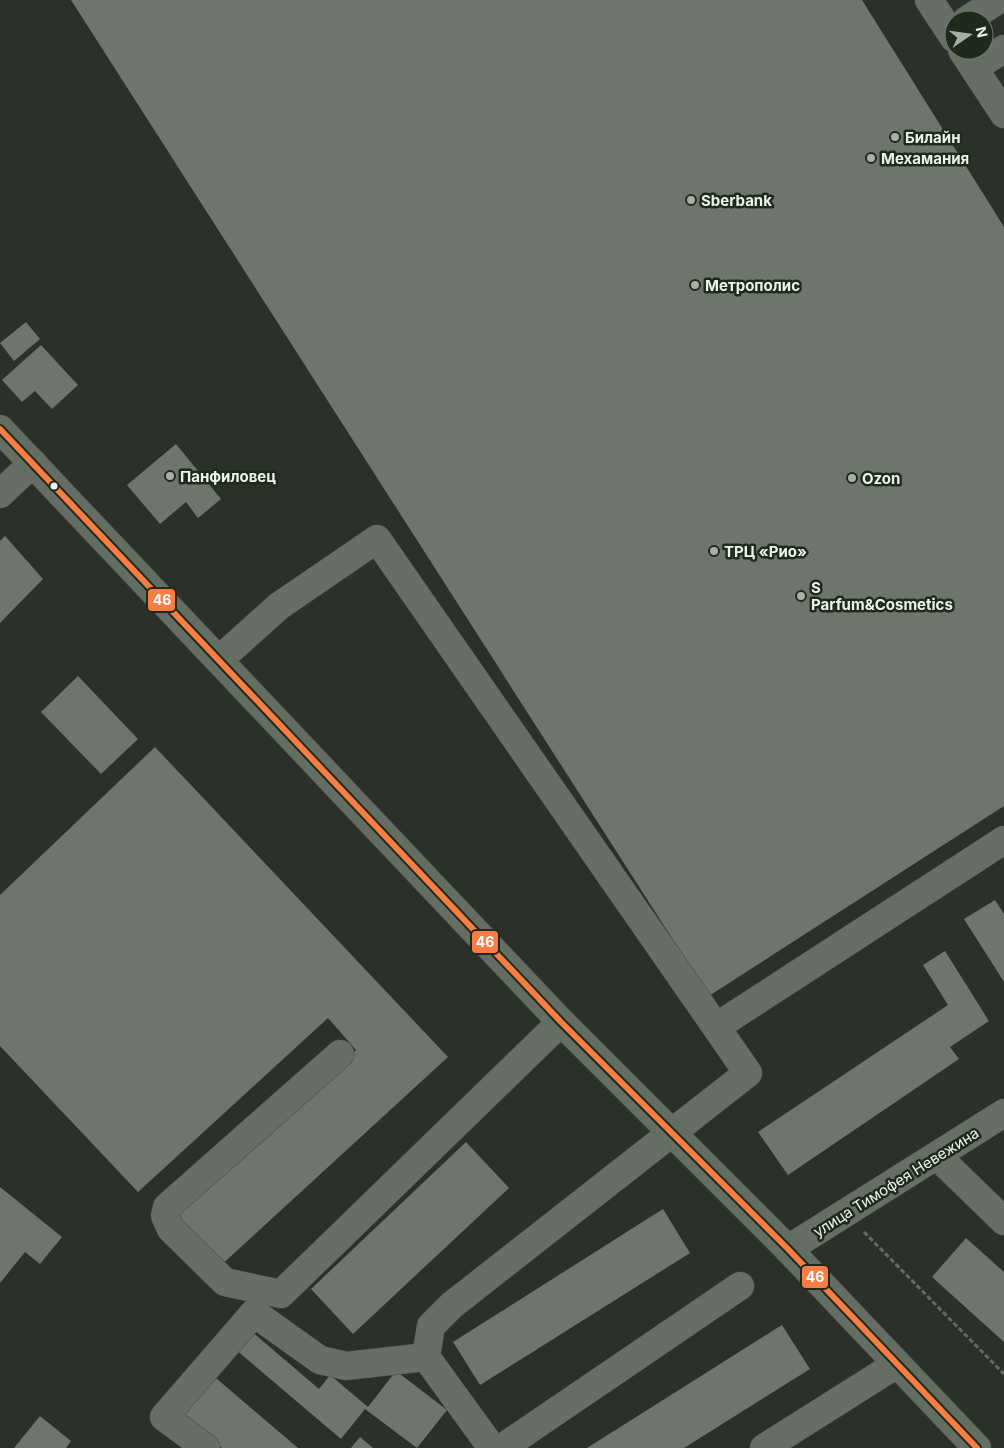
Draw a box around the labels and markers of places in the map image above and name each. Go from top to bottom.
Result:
place label: Билайн [905,128,961,147]
marker: Билайн [889,131,901,143]
place label: Мехамания [881,149,969,168]
marker: Мехамания [865,152,877,164]
place label: Sberbank [701,191,772,210]
marker: Sberbank [685,194,697,206]
place label: Метрополис [705,276,800,295]
marker: Метрополис [689,279,701,291]
place label: Панфиловец [180,467,276,486]
place label: Ozon [862,469,900,488]
marker: Панфиловец [164,470,176,482]
marker: Ozon [846,472,858,484]
unlabelled marker [49,481,59,491]
place label: ТРЦ «Рио» [724,542,807,561]
marker: ТРЦ «Рио» [708,545,720,557]
place label: S Parfum&Cosmetics [811,578,953,614]
marker: S Parfum&Cosmetics [795,590,807,602]

